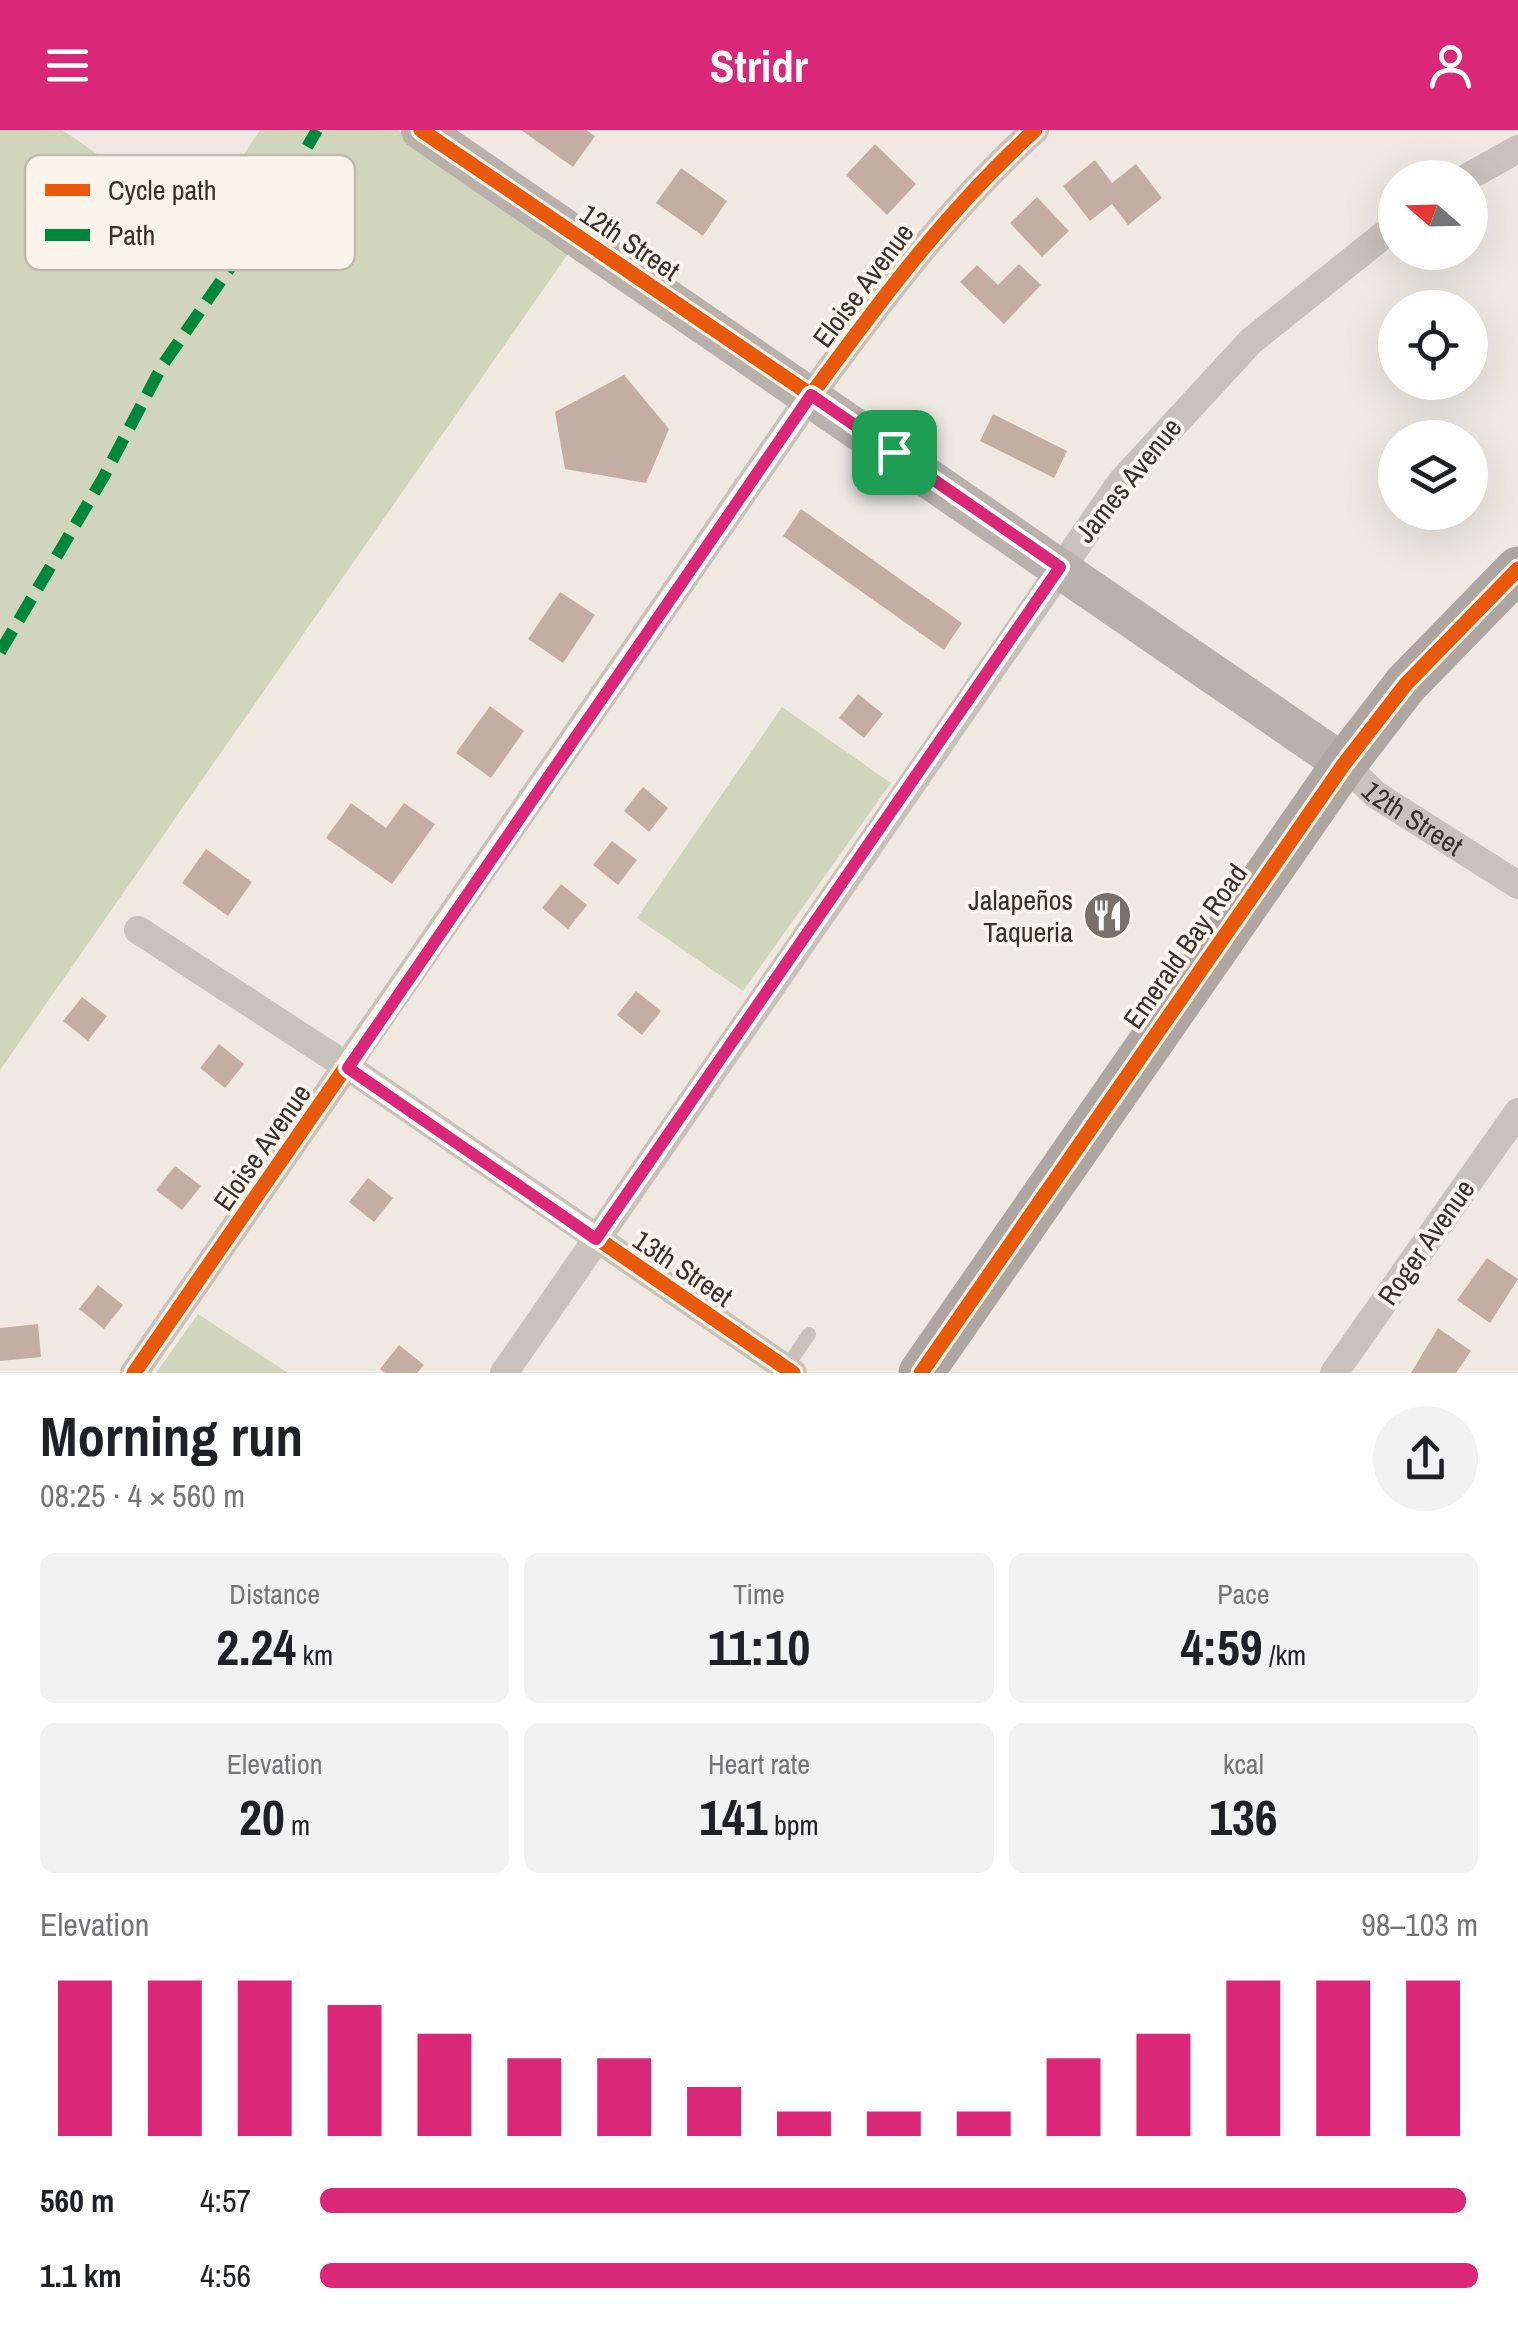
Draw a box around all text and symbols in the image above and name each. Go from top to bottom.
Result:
text: Stridr [710,35,808,96]
icon: menu [40,38,95,93]
icon: person [1423,38,1478,93]
legend [25,155,355,270]
north arrow [1378,160,1488,270]
map controls [1378,160,1488,530]
text: Cycle path [108,171,216,209]
street label: 12th Street [573,195,687,289]
street label: Eloise Avenue [804,215,922,355]
text: Path [108,216,155,254]
button: locate [1378,290,1488,400]
pin [852,410,937,495]
street label: James Avenue [1066,410,1190,550]
button: layers [1378,420,1488,530]
icon: arrive [867,425,922,480]
street label: 12th Street [1354,772,1470,864]
street label: Emerald Bay Road [1114,856,1256,1036]
place label: Jalapeños Taqueria [968,881,1073,951]
restaurant icon: Jalapeños Taqueria [1082,890,1134,942]
street label: Eloise Avenue [204,1076,320,1218]
street label: Roger Avenue [1369,1172,1483,1312]
street label: 13th Street [626,1221,740,1315]
text: Morning run [40,1399,303,1473]
button: share [1373,1406,1478,1511]
text: 08:25 · 4 × 560 m [40,1474,245,1517]
text: Distance [229,1575,320,1613]
text: Time [733,1575,785,1613]
text: Pace [1217,1575,1270,1613]
text: 2.24 [216,1613,296,1681]
text: 11:10 [708,1613,810,1681]
text: 4:59 [1181,1613,1263,1681]
text: km [296,1636,333,1674]
text: /km [1263,1636,1306,1674]
text: Elevation [227,1745,323,1783]
text: Heart rate [708,1745,810,1783]
text: kcal [1223,1745,1264,1783]
text: 20 [239,1783,285,1851]
text: 141 [699,1783,768,1851]
text: 136 [1209,1783,1278,1851]
text: m [285,1806,310,1844]
text: bpm [768,1806,819,1844]
text: Elevation [40,1903,149,1946]
text: 98–103 m [1361,1903,1478,1946]
text: 560 m [40,2179,114,2222]
text: 4:57 [200,2179,251,2222]
text: 1.1 km [40,2254,122,2297]
text: 4:56 [200,2254,251,2297]

